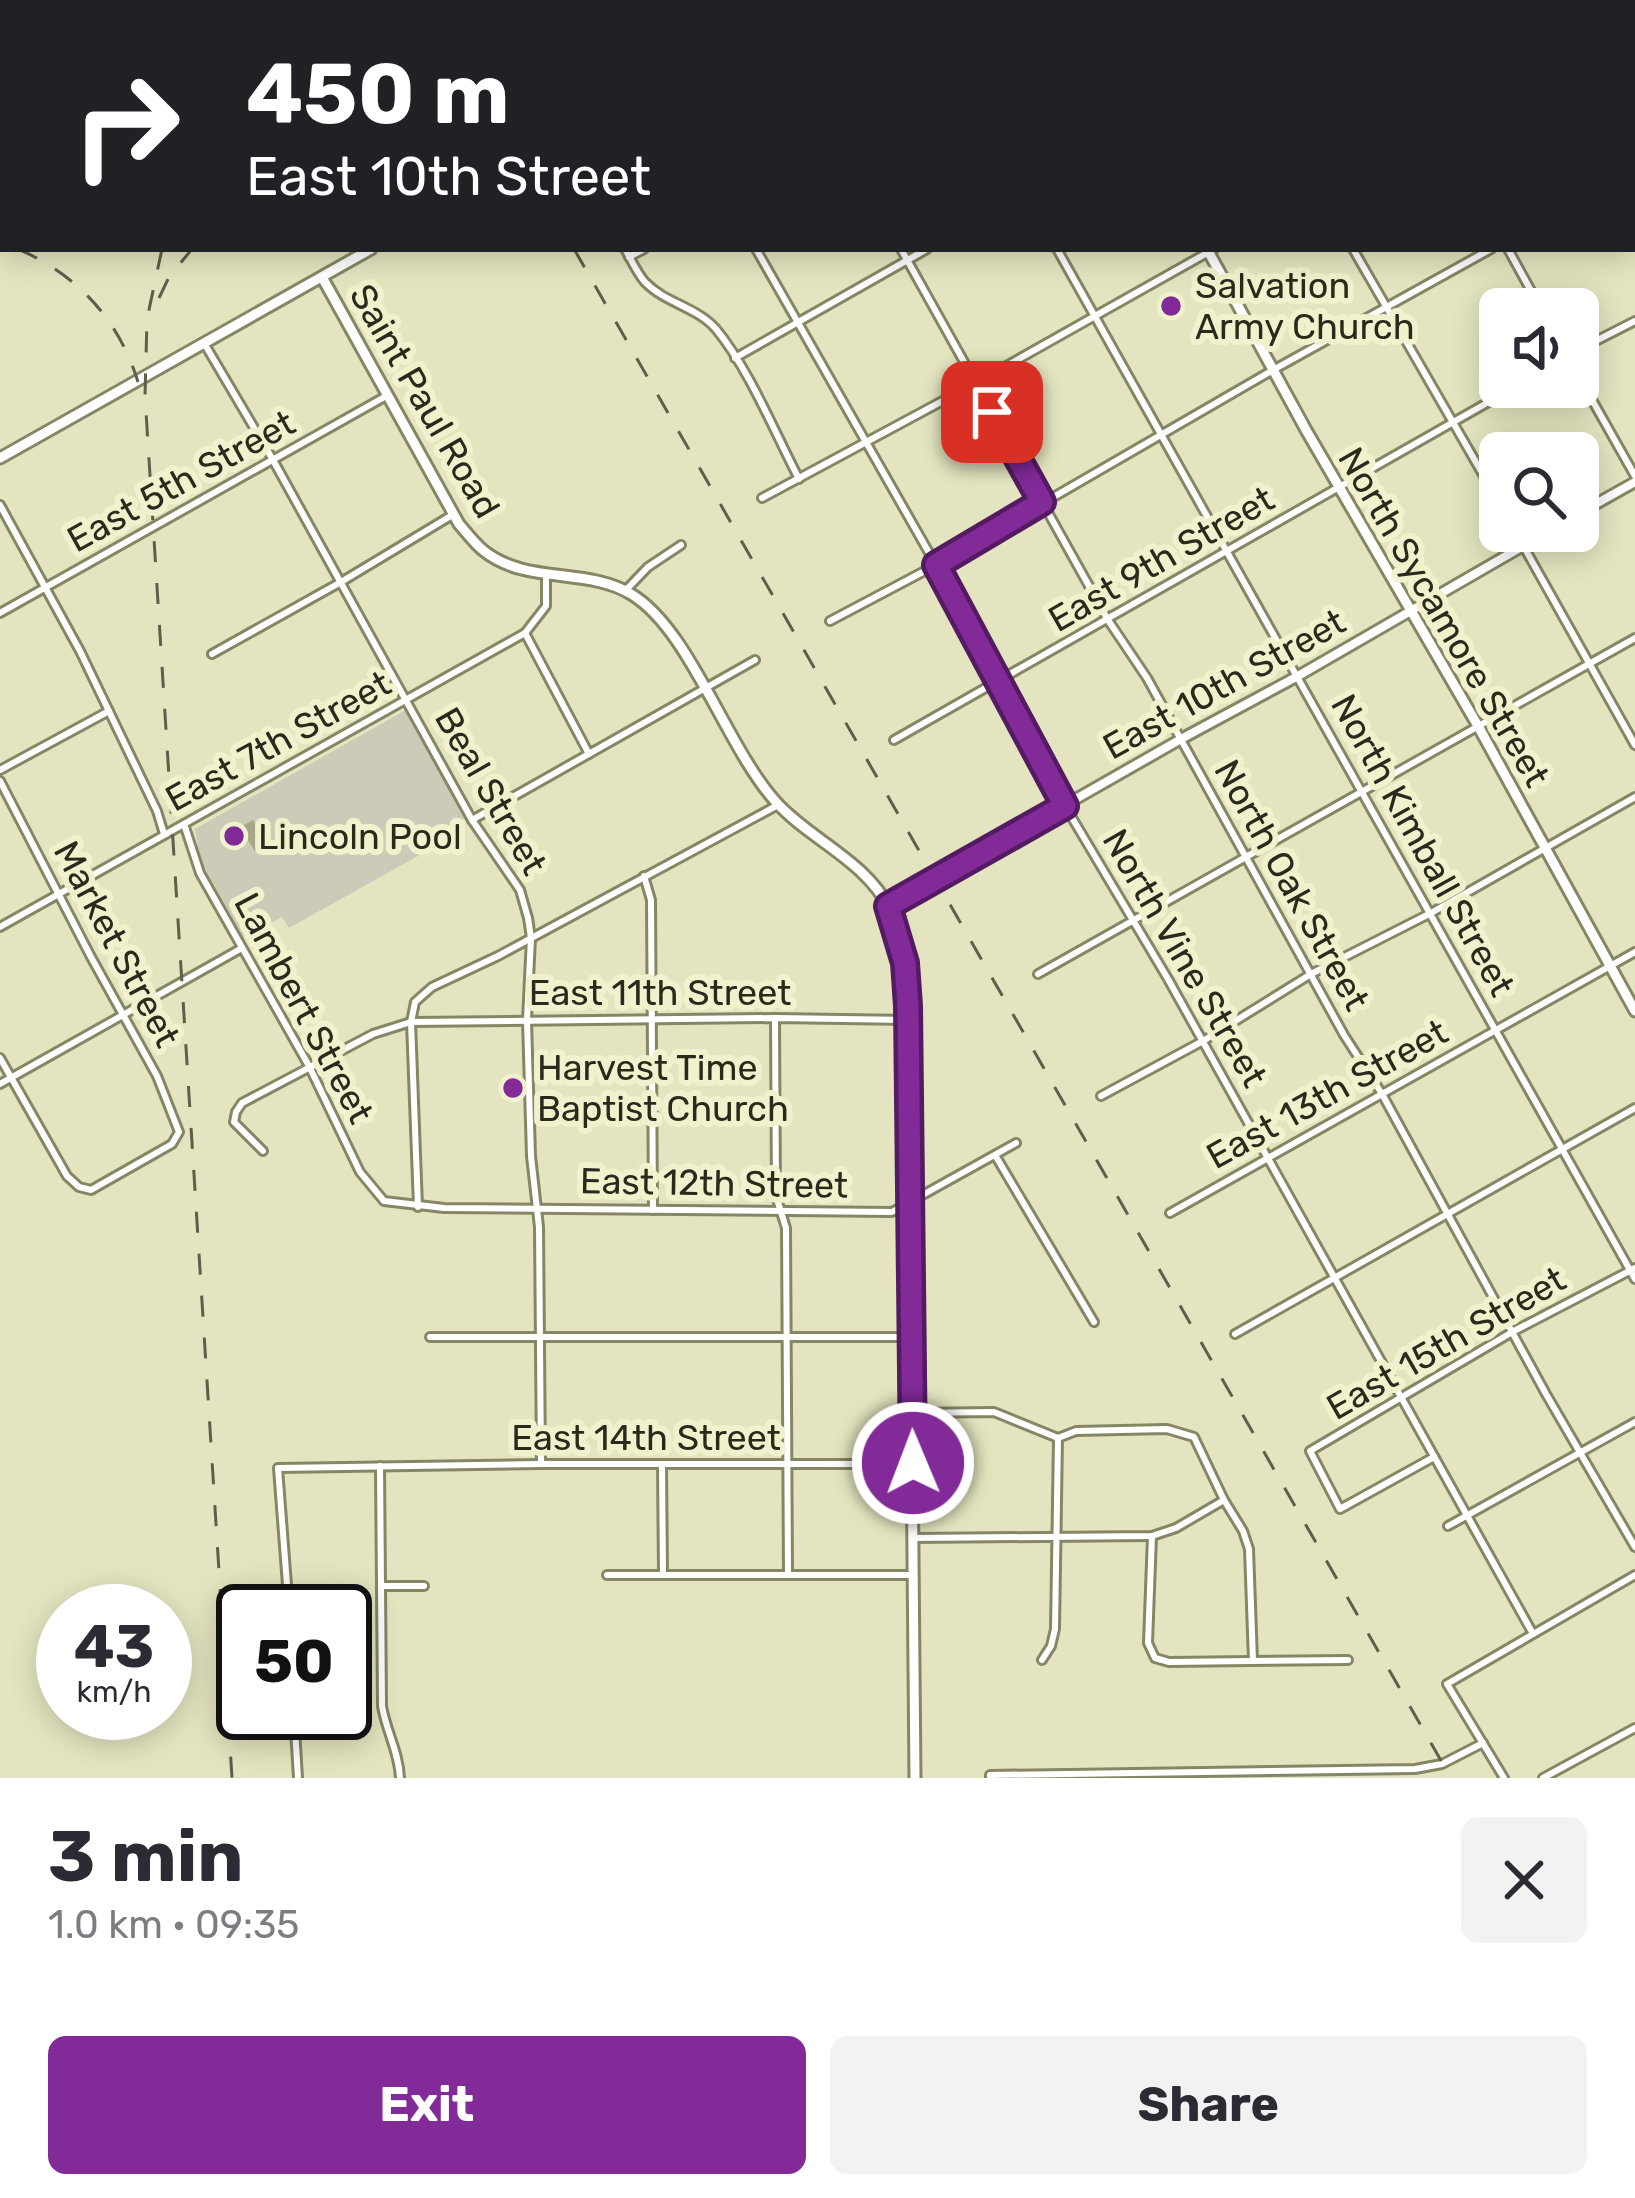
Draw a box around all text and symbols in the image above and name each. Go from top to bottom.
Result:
text: 450 m [246,44,510,144]
icon: right [48,48,204,204]
text: East 10th Street [246,145,651,209]
place label: Salvation Army Church [1195,264,1415,348]
street label: Saint Paul Road [341,277,509,525]
map controls [1479,288,1599,552]
button: sound [1479,288,1599,408]
marker: Salvation Army Church [1158,293,1184,319]
pin [941,361,1043,463]
icon: arrive [959,379,1025,445]
street label: East 5th Street [60,401,302,561]
button: search [1479,432,1599,552]
street label: North Sycamore Street [1329,440,1559,794]
street label: East 9th Street [1041,477,1281,641]
street label: East 10th Street [1095,600,1353,768]
street label: East 7th Street [158,662,398,820]
street label: North Kimball Street [1322,687,1524,1003]
street label: Beal Street [426,700,556,882]
street label: North Oak Street [1205,752,1379,1018]
place label: Lincoln Pool [258,815,462,858]
street label: North Vine Street [1094,822,1276,1094]
marker: Lincoln Pool [221,823,247,849]
street label: Market Street [45,834,189,1054]
street label: Lambert Street [225,886,383,1130]
street label: East 11th Street [529,971,791,1014]
street label: East 13th Street [1199,1010,1455,1178]
place label: Harvest Time Baptist Church [537,1046,789,1130]
marker: Harvest Time Baptist Church [500,1075,526,1101]
street label: East 12th Street [579,1159,849,1207]
street label: East 15th Street [1319,1257,1573,1429]
position arrow [850,1400,976,1526]
street label: East 14th Street [511,1416,781,1459]
speed limit sign: 50 [216,1584,372,1740]
text: 43 [74,1611,154,1682]
text: km/h [77,1674,151,1710]
text: 3 min [48,1814,244,1899]
button: close [1461,1817,1587,1943]
text: 1.0 km · 09:35 [48,1902,300,1948]
button: Exit [48,2036,806,2174]
button: Share [830,2036,1587,2174]

